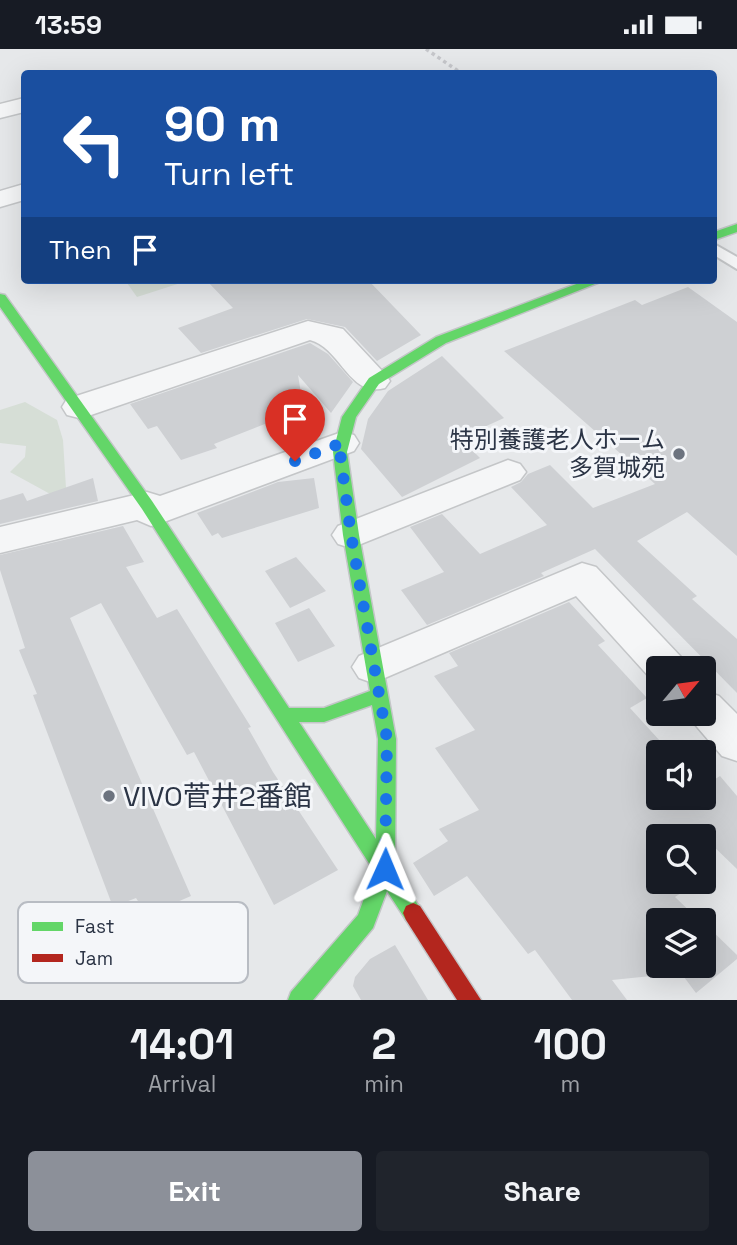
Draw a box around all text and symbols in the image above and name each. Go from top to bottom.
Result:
text: 13:59 [35,8,102,42]
text: 90 m [164,93,280,155]
icon: left [49,98,140,189]
text: Turn left [164,154,294,194]
icon: arrive [126,231,164,269]
text: Then [49,233,112,267]
pin [265,389,325,461]
icon: arrive [276,400,314,438]
place label: 特別養護老人ホーム 多賀城苑 [450,424,665,483]
marker: 特別養護老人ホーム 多賀城苑 [671,446,687,462]
north arrow [646,656,716,726]
map controls [646,656,716,978]
button: sound [646,740,716,810]
place label: VIVO菅井2番館 [123,778,312,814]
marker: VIVO菅井2番館 [101,788,117,804]
button: search [646,824,716,894]
position arrow [348,832,422,906]
legend [18,902,248,983]
button: layers [646,908,716,978]
text: Fast [75,914,115,939]
text: Jam [75,946,113,971]
text: 14:01 [130,1018,234,1071]
text: 2 [372,1018,396,1071]
text: 100 [534,1018,607,1071]
text: Arrival [148,1069,216,1099]
text: min [364,1069,404,1099]
text: m [560,1069,580,1099]
button: Exit [28,1151,362,1231]
button: Share [376,1151,709,1231]

